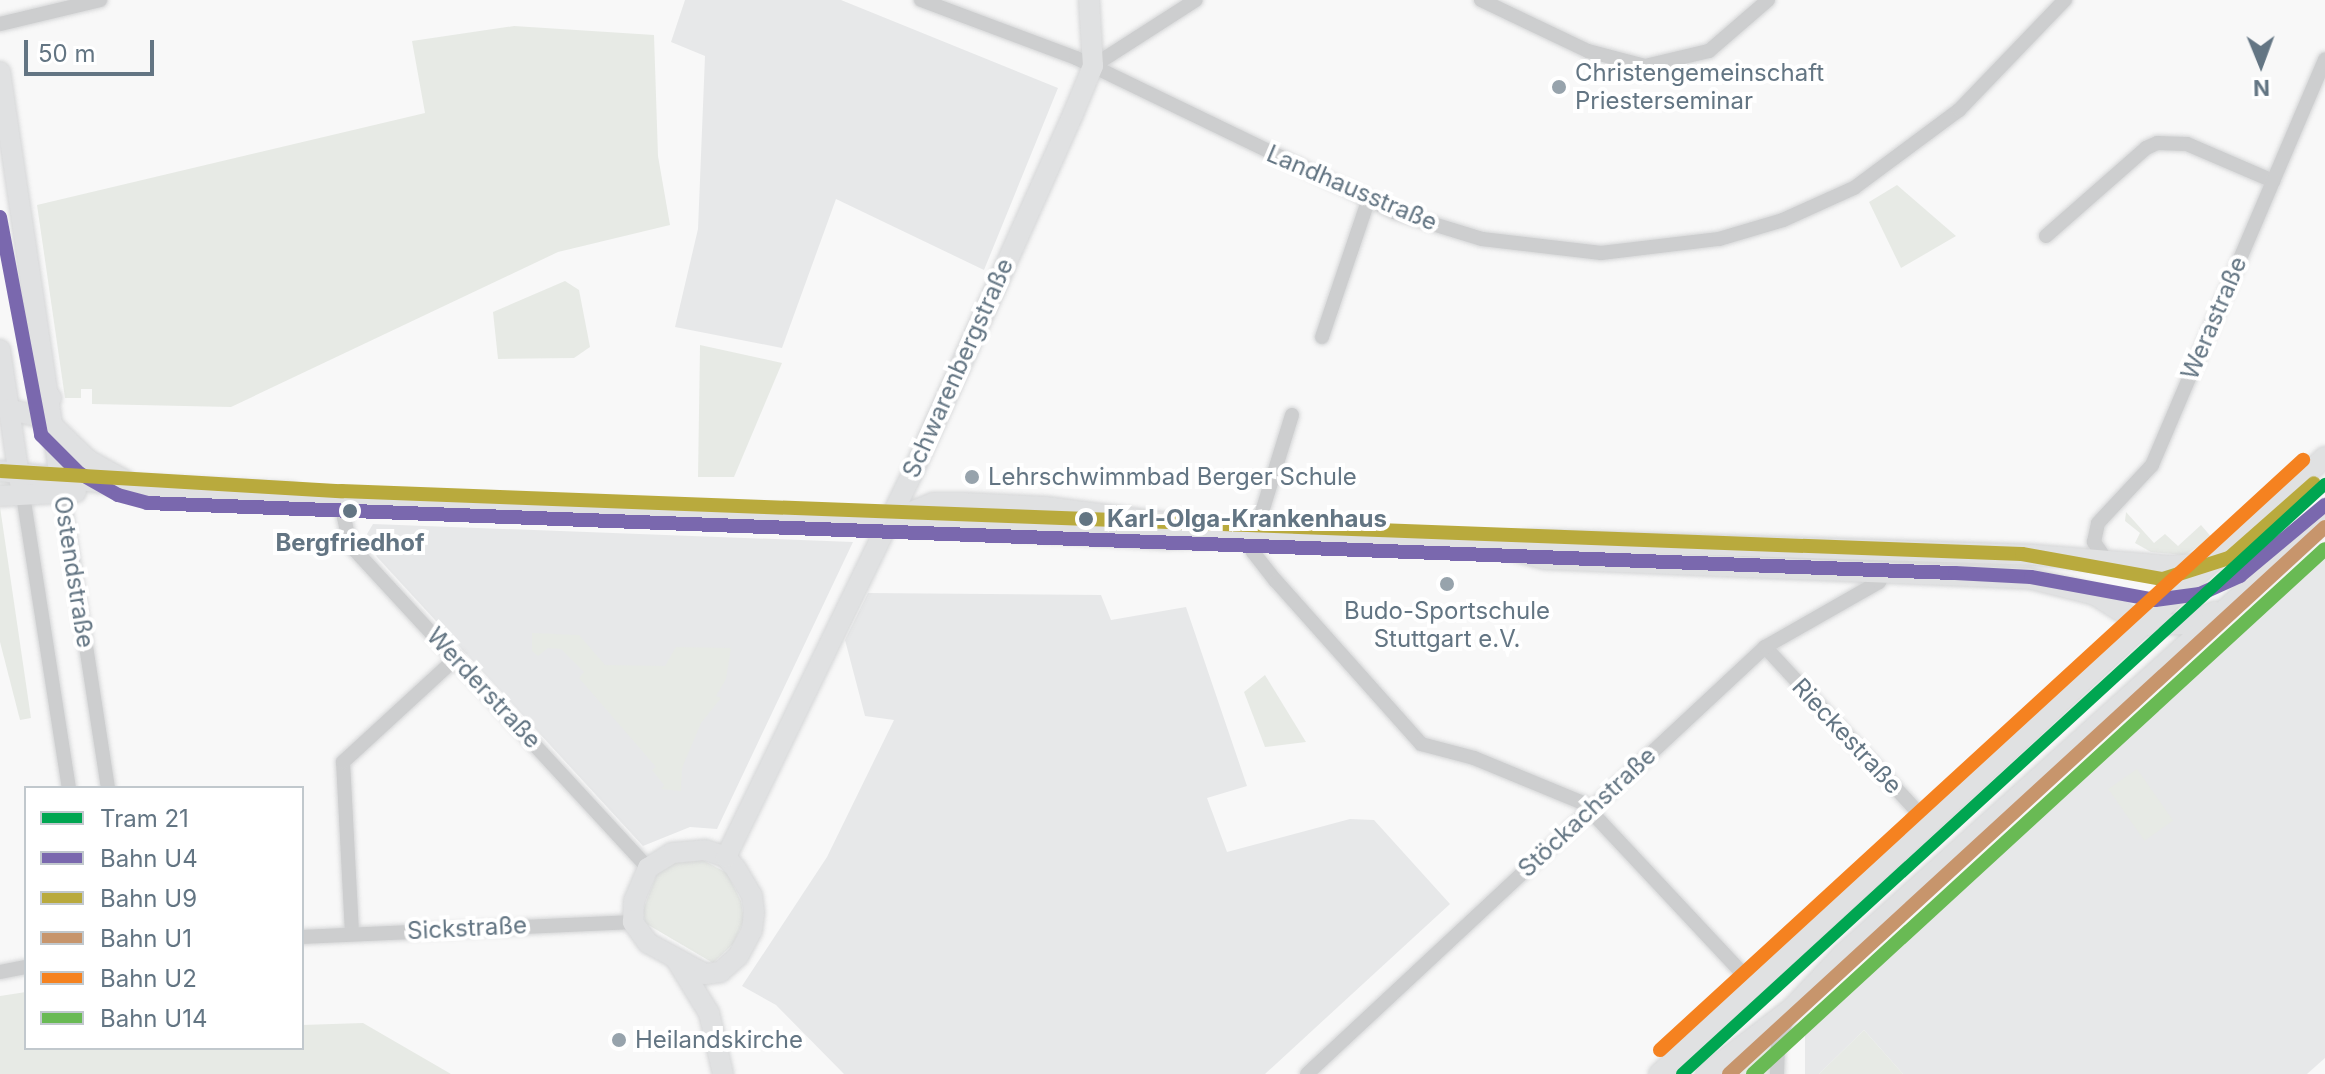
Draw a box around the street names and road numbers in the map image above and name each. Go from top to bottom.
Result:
street label: Landhausstraße [1262,139,1442,237]
street label: Werastraße [2175,252,2253,384]
street label: Schwarenbergstraße [897,254,1019,482]
street label: Ostendstraße [48,494,100,650]
street label: Werderstraße [421,622,547,754]
street label: Rieckestraße [1786,672,1908,800]
street label: Stöckachstraße [1512,741,1662,883]
street label: Sickstraße [406,910,528,946]

